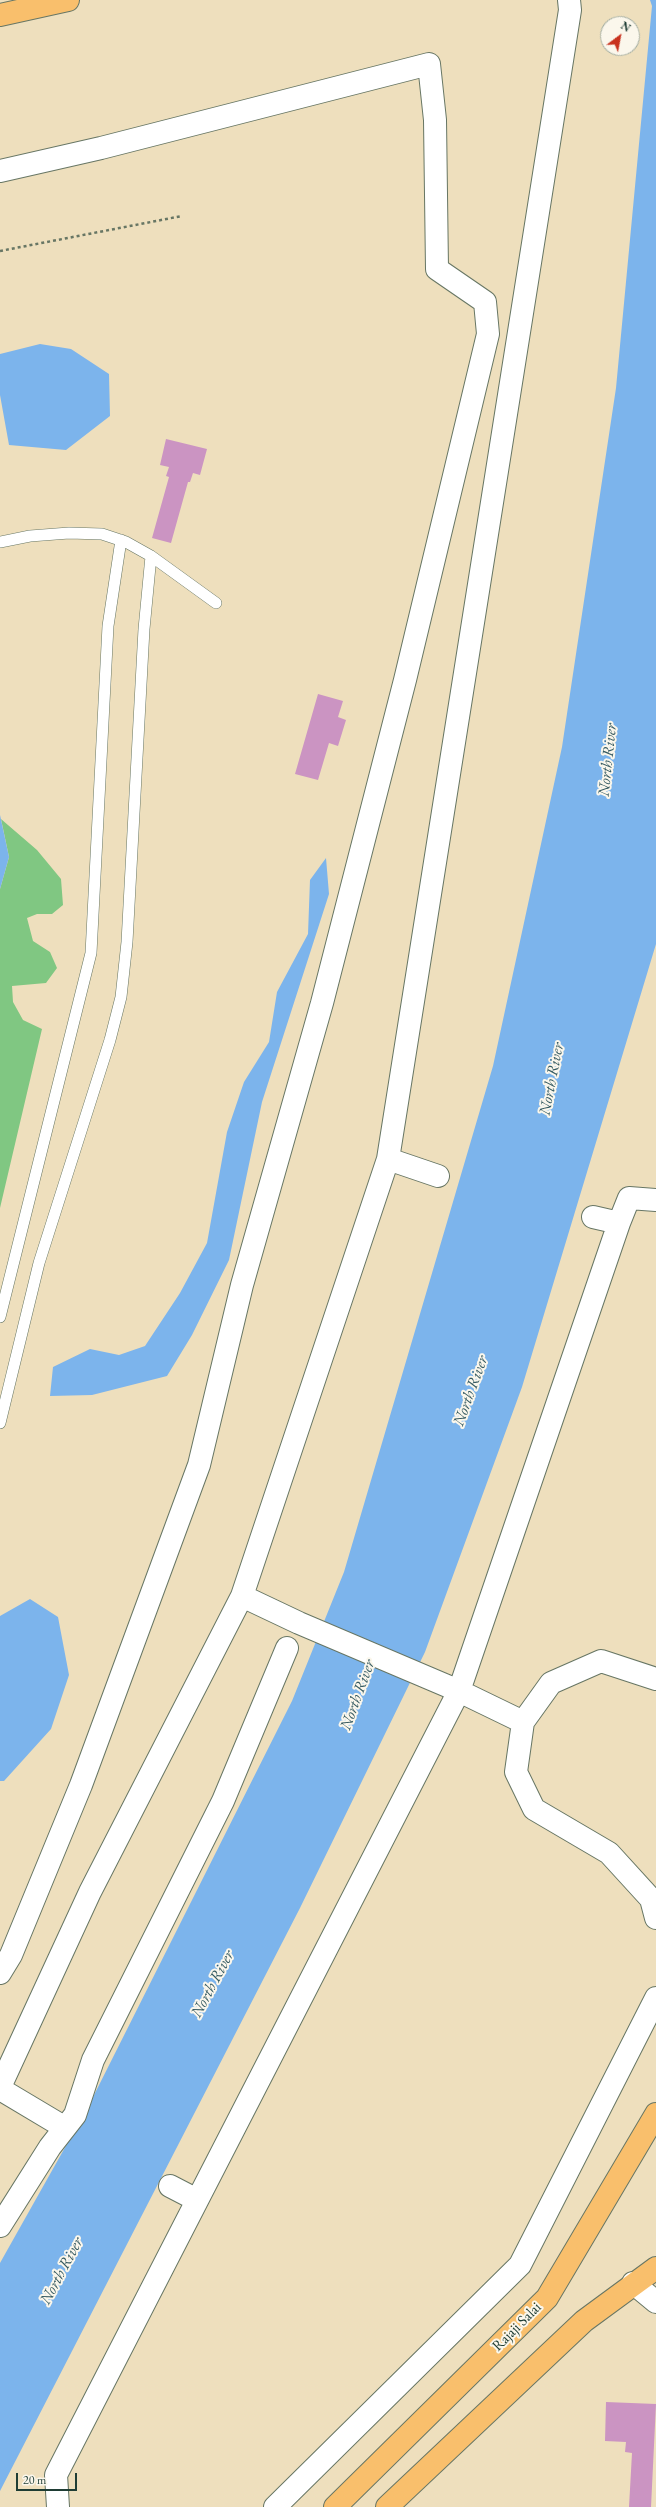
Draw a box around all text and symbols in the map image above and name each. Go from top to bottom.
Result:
north arrow [600,16,640,56]
text: N [618,18,633,35]
water label: North River [595,722,621,798]
water label: North River [536,1041,568,1117]
water label: North River [449,1353,493,1429]
water label: North River [336,1657,380,1733]
water label: North River [187,1947,239,2021]
water label: North River [36,2234,88,2308]
street label: Rajaji Salai [489,2299,545,2355]
scale bar [18,2465,79,2491]
text: 20 m [23,2472,46,2488]

